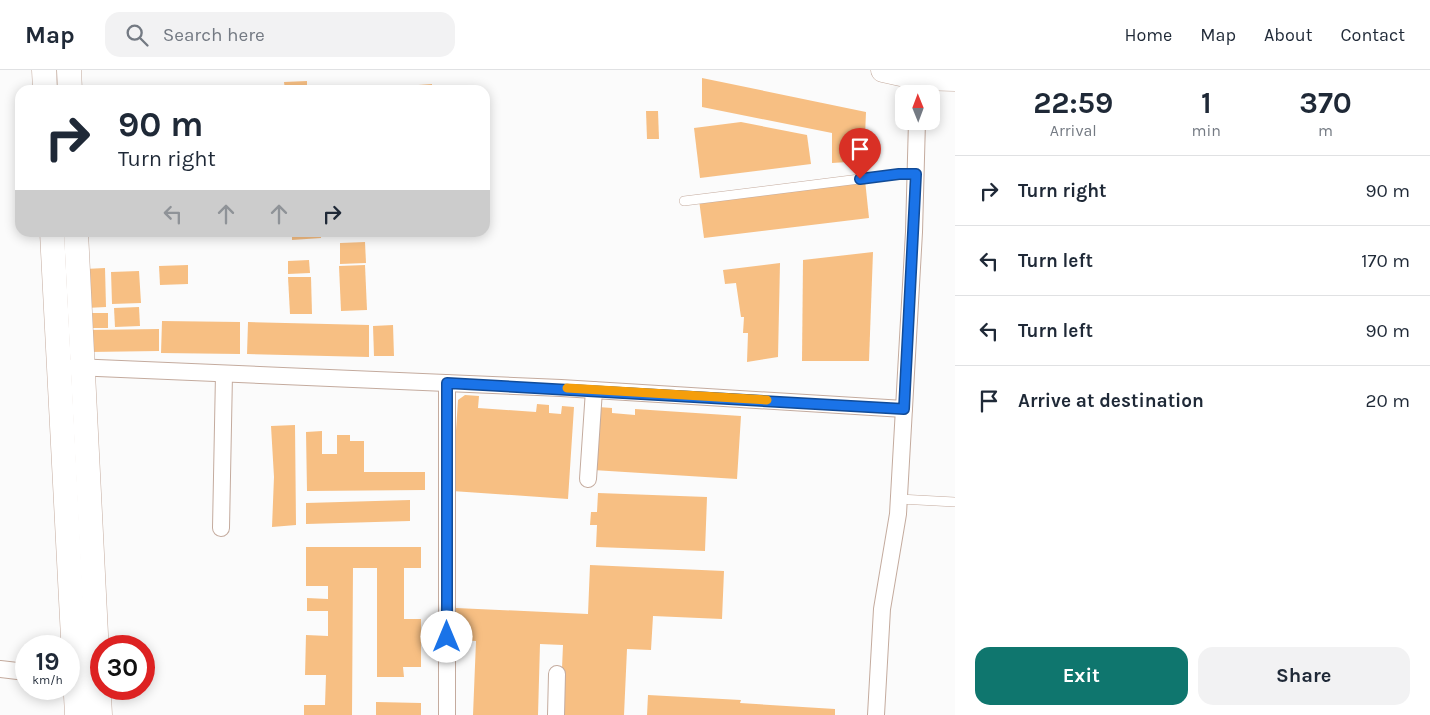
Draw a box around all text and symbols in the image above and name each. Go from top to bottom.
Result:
search box [105,12,455,57]
text: Map [25,21,75,49]
icon: search [123,21,151,49]
text: Search here [163,24,265,46]
text: Home [1124,24,1172,46]
text: Map [1200,24,1236,46]
text: About [1264,24,1313,46]
text: Contact [1341,24,1405,46]
north arrow [895,85,940,130]
map controls [895,85,940,130]
text: 22:59 [1033,85,1113,121]
text: 1 [1201,85,1212,121]
text: 370 [1299,85,1352,121]
text: 90 m [118,104,204,145]
icon: right [35,105,100,170]
text: Arrival [1050,121,1097,140]
text: min [1192,121,1221,140]
text: m [1318,121,1333,140]
pin [839,128,881,179]
icon: arrive [846,135,874,163]
text: Turn right [118,146,216,172]
icon: right [975,177,1003,205]
text: Turn right [1018,180,1107,202]
text: 90 m [1365,180,1410,202]
icon: left [159,200,187,228]
icon: ahead [212,200,240,228]
icon: ahead [265,200,293,228]
icon: right [318,200,346,228]
icon: left [975,247,1003,275]
text: Turn left [1018,250,1093,272]
text: 170 m [1361,250,1410,272]
icon: left [975,317,1003,345]
text: Turn left [1018,320,1093,342]
text: 90 m [1365,320,1410,342]
icon: arrive [975,387,1003,415]
text: Arrive at destination [1018,390,1204,412]
text: 20 m [1365,390,1410,412]
position arrow [420,610,472,662]
speed limit sign: 30 [90,635,155,700]
text: 19 [35,647,60,676]
button: Exit [975,647,1188,705]
button: Share [1198,647,1410,705]
text: km/h [32,673,63,687]

